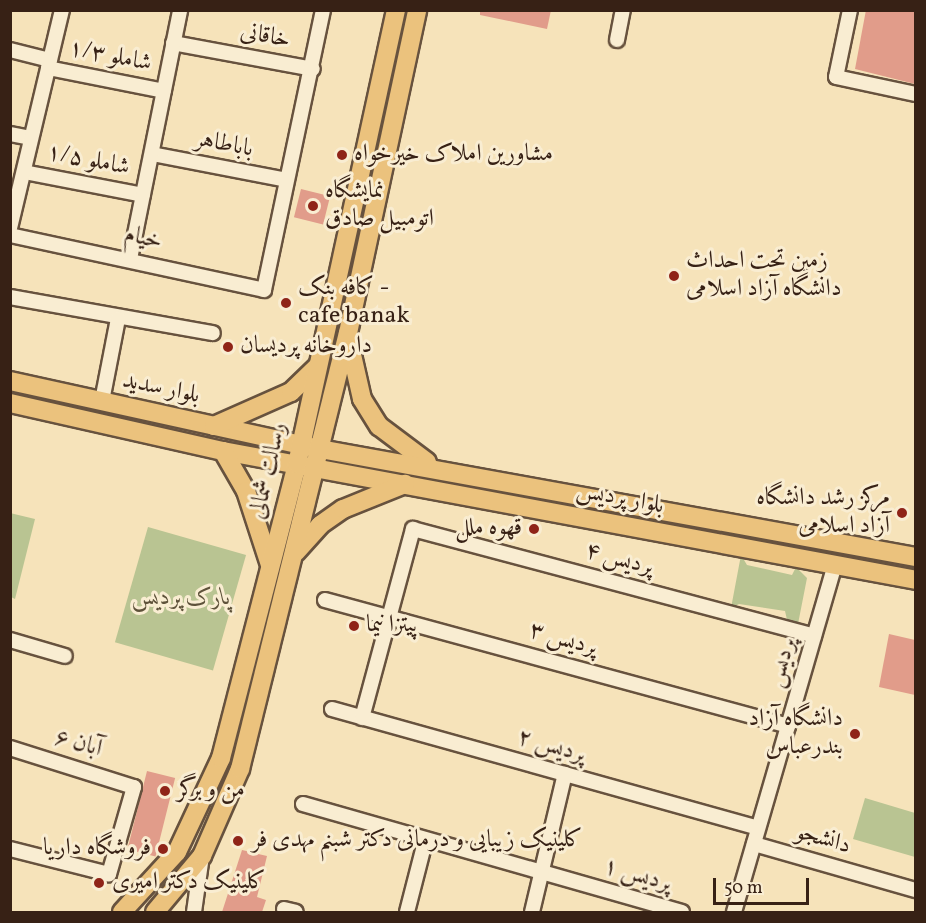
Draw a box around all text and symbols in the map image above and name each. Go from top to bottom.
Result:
street label: خاقانی [238,18,292,56]
street label: شاملو ۱/۳ [66,35,154,79]
street label: باباطاهر [193,125,255,165]
street label: شاملو ۱/۵ [44,139,132,183]
place label: مشاورین املاک خیرخواه [354,141,553,169]
marker: مشاورین املاک خیرخواه [335,148,349,162]
place label: نمایشگاه اتومبیل صادق [325,178,434,234]
marker: نمایشگاه اتومبیل صادق [306,199,320,213]
street label: خیام [121,221,165,257]
place label: زمین تحت احداث دانشگاه آزاد اسلامی [686,248,842,304]
marker: زمین تحت احداث دانشگاه آزاد اسلامی [667,269,681,283]
place label: کافه بنک - cafe banak [298,275,410,331]
marker: کافه بنک - cafe banak [279,296,293,310]
place label: داروخانه پردیسان [240,333,372,361]
marker: داروخانه پردیسان [221,340,235,354]
street label: بلوار سدید [120,367,202,411]
street label: رسالت شمالی [244,420,294,522]
street label: بلوار پردیس [574,476,666,522]
place label: مرکز رشد دانشگاه آزاد اسلامی [756,485,890,541]
marker: مرکز رشد دانشگاه آزاد اسلامی [895,506,909,520]
place label: قهوه ملل [455,515,522,543]
marker: قهوه ملل [527,522,541,536]
street label: پردیس ۴ [582,537,656,583]
park label: پارک پردیس [131,585,231,613]
place label: پیتزا نیما [366,612,418,640]
street label: پردیس ۳ [526,617,600,663]
marker: پیتزا نیما [347,619,361,633]
street label: پردیس [762,635,804,691]
place label: دانشگاه آزاد بندرعباس [748,706,843,762]
street label: آبان ۶ [51,724,105,764]
street label: پردیس ۲ [514,724,588,770]
marker: دانشگاه آزاد بندرعباس [848,727,862,741]
place label: من و برگر [177,777,245,805]
marker: من و برگر [158,784,172,798]
street label: دانشجو [792,818,854,862]
place label: کلینیک زیبایی و درمانی دکتر شبنم مهدی فر [252,827,583,855]
marker: کلینیک زیبایی و درمانی دکتر شبنم مهدی فر [229,832,247,850]
place label: فروشگاه داریا [43,835,151,863]
marker: فروشگاه داریا [156,842,170,856]
street label: پردیس ۱ [600,853,674,899]
scale bar [716,866,812,904]
place label: کلینیک دکتر امیری [112,869,266,897]
marker: کلینیک دکتر امیری [90,874,108,892]
text: 50 m [724,876,763,901]

